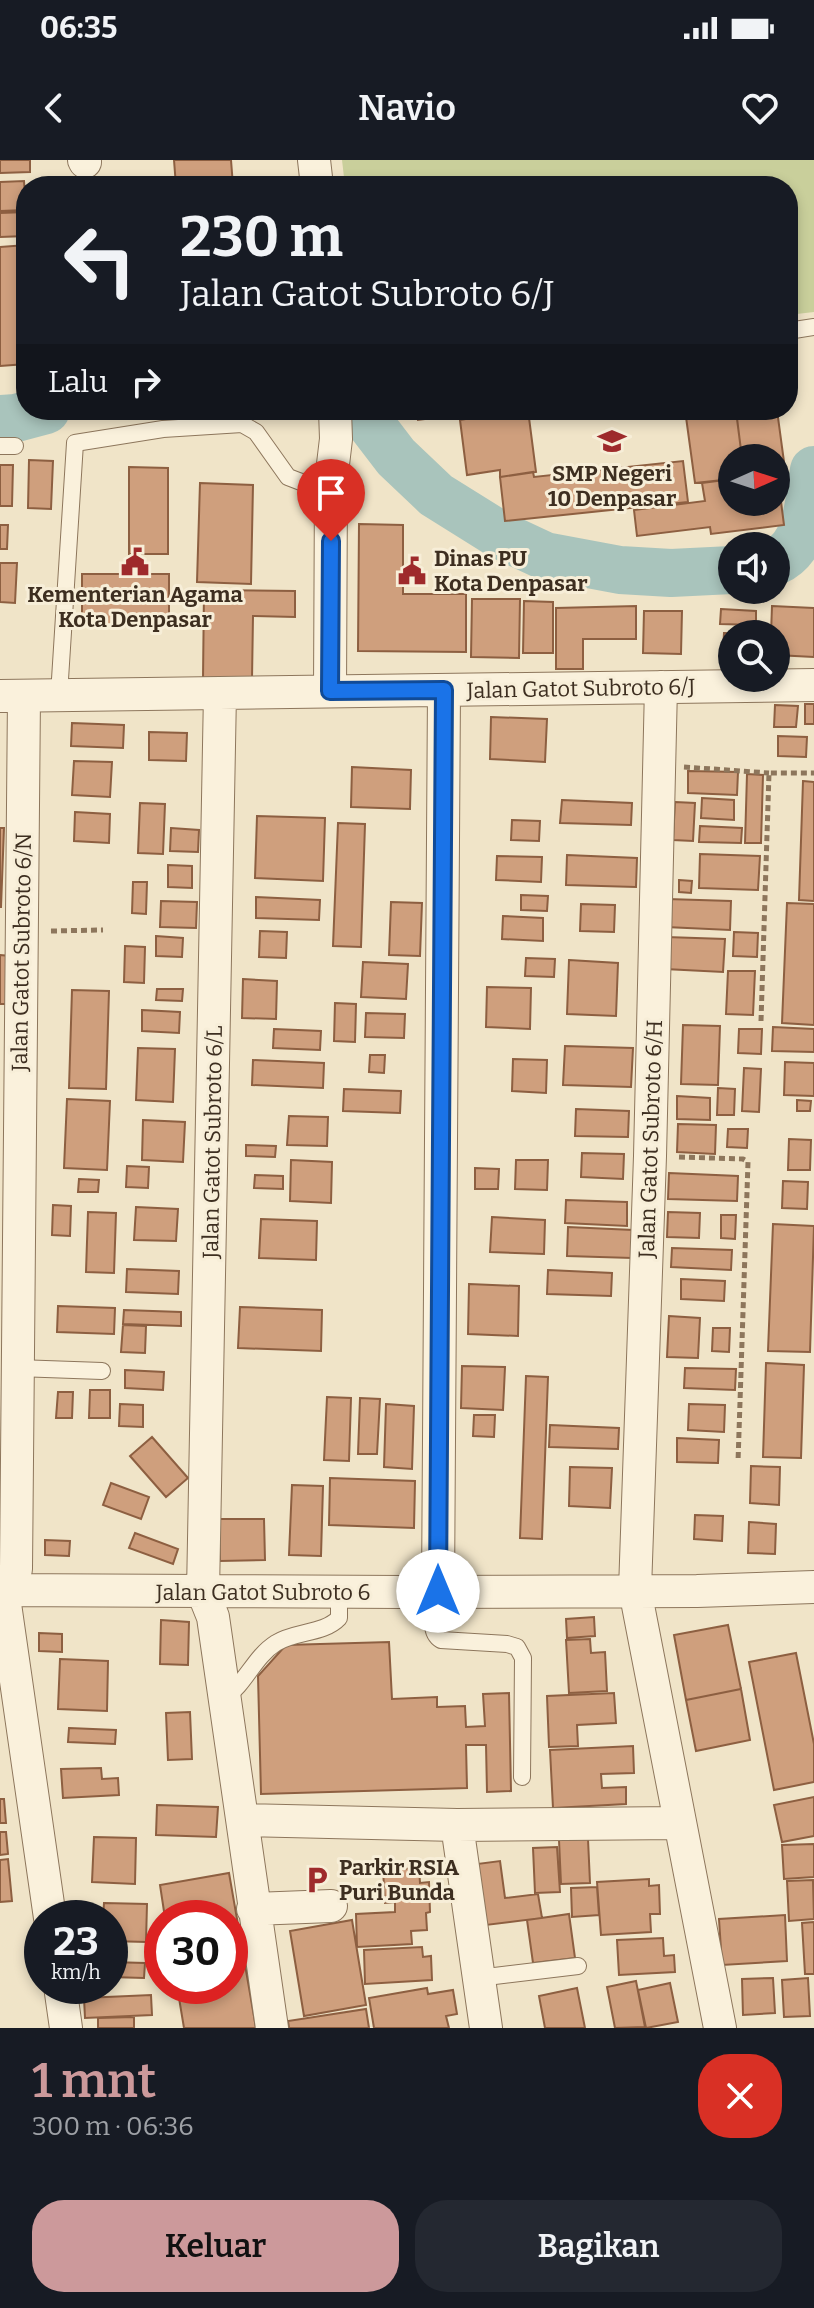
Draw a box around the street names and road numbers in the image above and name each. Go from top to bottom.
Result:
street label: Jalan Gatot Subroto 6/J [465,673,696,704]
street label: Jalan Gatot Subroto 6/N [6,833,37,1072]
street label: Jalan Gatot Subroto 6/H [633,1019,668,1260]
street label: Jalan Gatot Subroto 6/L [197,1025,228,1260]
street label: Jalan Gatot Subroto 6 [155,1579,370,1606]

